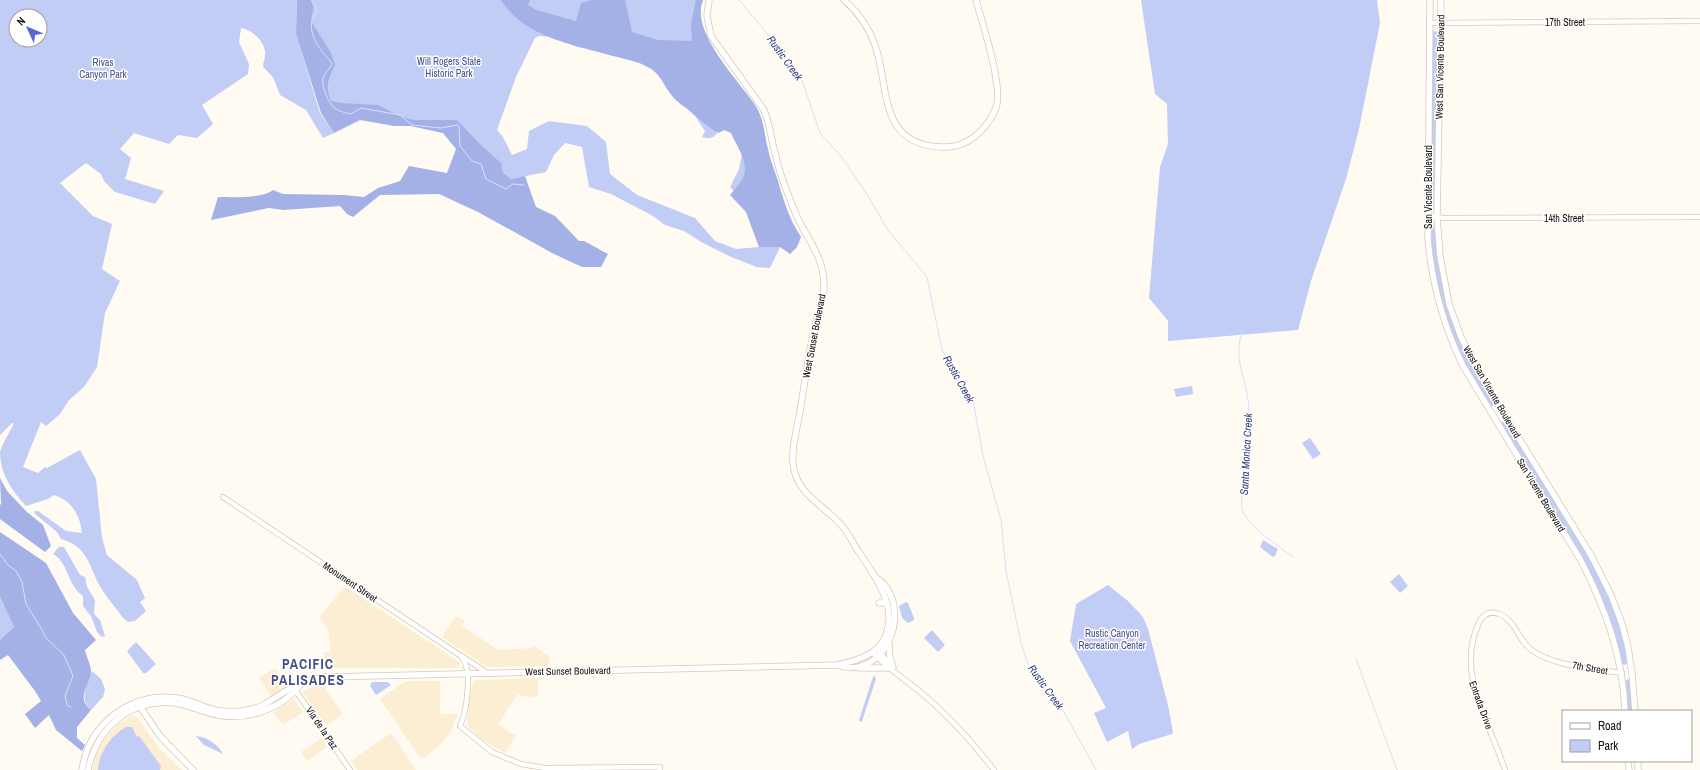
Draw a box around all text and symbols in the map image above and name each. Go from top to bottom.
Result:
north arrow [8,8,48,48]
text: N [14,14,28,28]
street label: West San Vicente Boulevard [1433,15,1447,119]
street label: 17th Street [1545,16,1586,29]
water label: Rustic Creek [764,33,806,84]
park label: Will Rogers State Historic Park [417,55,481,80]
park label: Rivas Canyon Park [79,56,128,81]
street label: San Vicente Boulevard [1422,145,1435,229]
street label: 14th Street [1544,212,1585,225]
street label: West Sunset Boulevard [799,293,829,379]
street label: West San Vicente Boulevard [1460,343,1524,441]
water label: Rustic Creek [940,353,978,406]
water label: Santa Monica Creek [1237,412,1255,495]
street label: San Vicente Boulevard [1514,456,1568,534]
street label: Monument Street [320,559,380,605]
park label: Rustic Canyon Recreation Center [1079,627,1146,652]
district label: PACIFIC PALISADES [271,655,345,689]
street label: 7th Street [1571,659,1609,678]
water label: Rustic Creek [1025,662,1067,713]
street label: West Sunset Boulevard [525,664,611,678]
street label: Entrada Drive [1466,679,1496,731]
street label: Via de la Paz [303,704,341,752]
legend [1562,710,1692,762]
text: Road [1598,718,1622,734]
text: Park [1598,738,1618,754]

